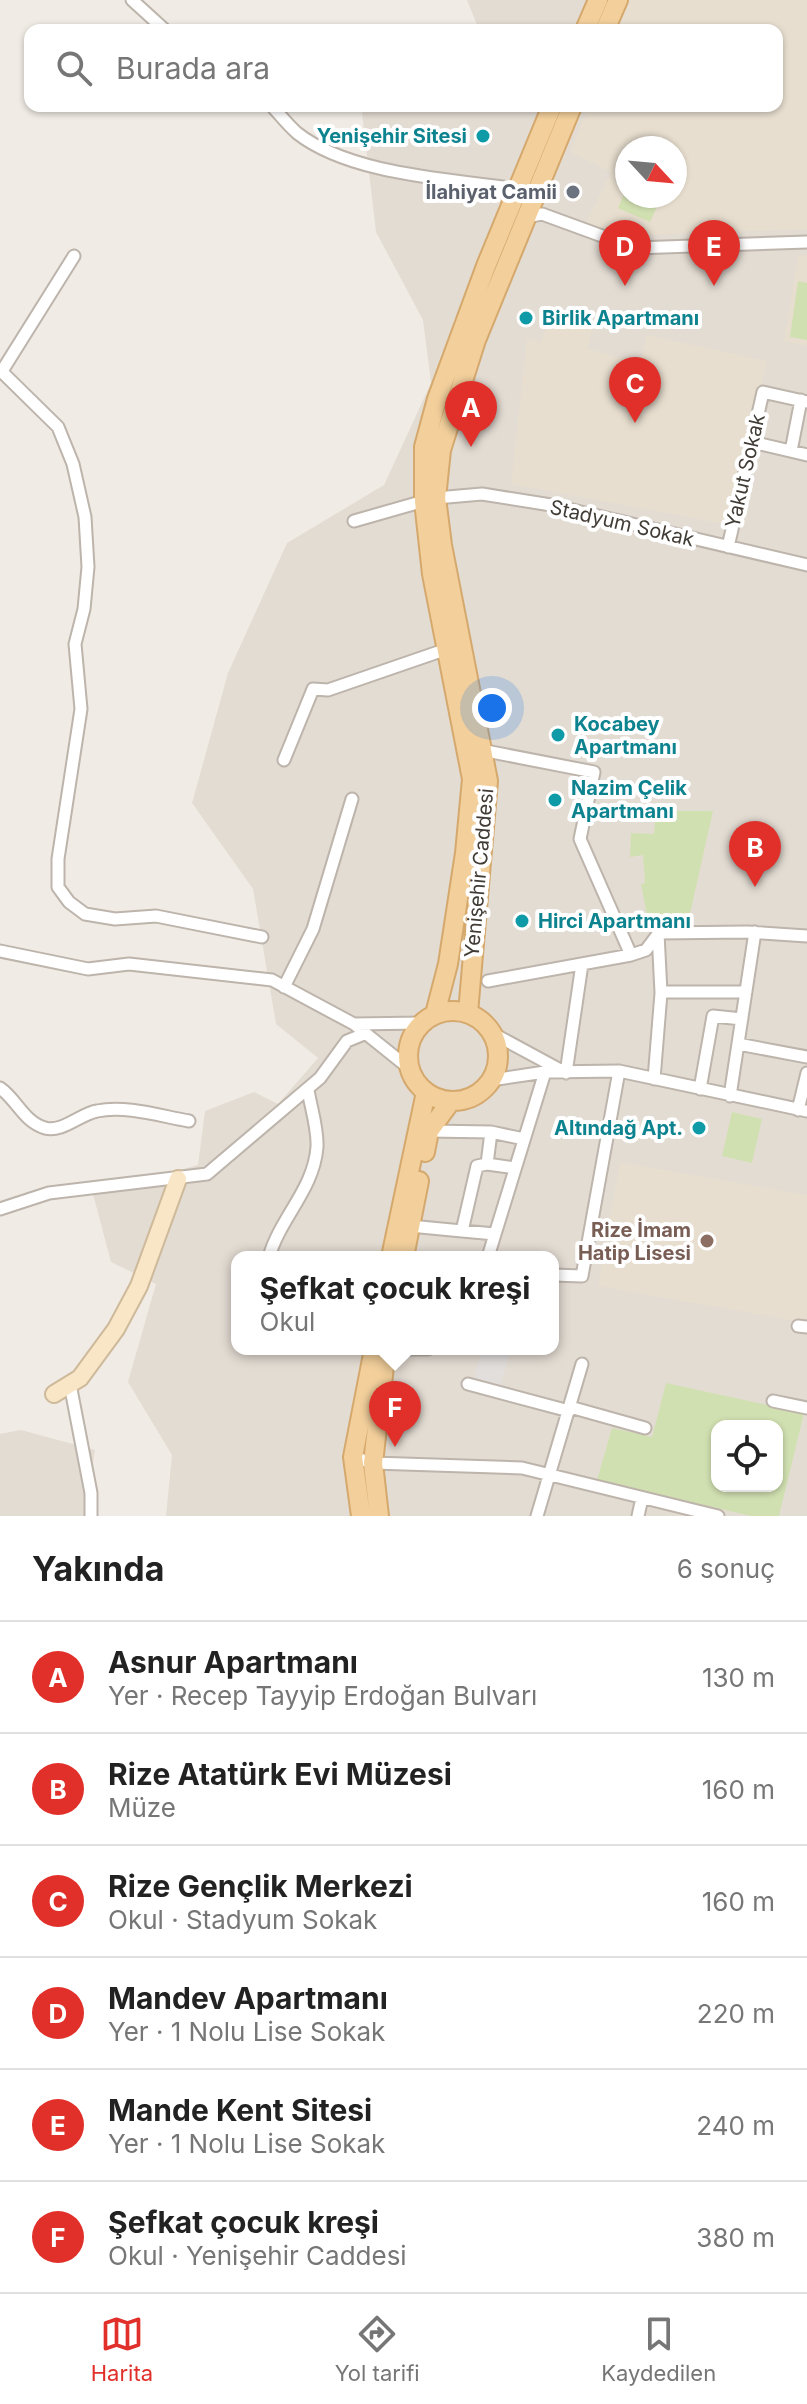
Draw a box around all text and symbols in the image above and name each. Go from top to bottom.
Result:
search box [24,24,783,112]
icon: search [52,46,96,90]
text: Burada ara [116,50,270,86]
place label: Yenişehir Sitesi [317,124,467,148]
marker: Yenişehir Sitesi [474,127,492,145]
north arrow [615,136,687,208]
place label: İlahiyat Camii [425,180,557,204]
marker: İlahiyat Camii [564,183,582,201]
pin: D [599,220,651,286]
pin: E [688,220,740,286]
place label: Birlik Apartmanı [542,306,699,330]
marker: Birlik Apartmanı [517,309,535,327]
pin: C [609,357,661,423]
pin: A [445,381,497,447]
street label: Yakut Sokak [720,412,770,530]
street label: Stadyum Sokak [548,495,696,551]
your location [472,688,512,728]
place label: Kocabey Apartmanı [574,712,677,759]
marker: Kocabey Apartmanı [549,726,567,744]
place label: Nazim Çelik Apartmanı [571,776,687,823]
street label: Yenişehir Caddesi [460,787,498,959]
marker: Nazim Çelik Apartmanı [546,791,564,809]
pin: B [729,821,781,887]
place label: Hirci Apartmanı [538,909,691,933]
marker: Hirci Apartmanı [513,912,531,930]
place label: Altındağ Apt. [554,1116,683,1140]
marker: Altındağ Apt. [690,1119,708,1137]
place label: Rize İmam Hatip Lisesi [578,1218,691,1265]
marker: Rize İmam Hatip Lisesi [698,1232,716,1250]
popup [231,1251,559,1355]
text: Şefkat çocuk kreşi [260,1270,530,1306]
text: Okul [260,1306,315,1337]
pin: F [369,1381,421,1447]
map controls [711,1420,783,1492]
button: locate [711,1420,783,1492]
text: Yakında [32,1548,164,1589]
text: 6 sonuç [677,1553,775,1584]
text: Asnur Apartmanı [108,1644,358,1680]
text: A [48,1662,68,1693]
text: 130 m [702,1662,775,1693]
text: Yer · Recep Tayyip Erdoğan Bulvarı [108,1680,537,1711]
text: Rize Atatürk Evi Müzesi [108,1756,452,1792]
text: B [49,1774,67,1805]
text: 160 m [702,1774,775,1805]
text: Müze [108,1792,176,1823]
text: Rize Gençlik Merkezi [108,1868,413,1904]
text: C [48,1886,68,1917]
text: 160 m [702,1886,775,1917]
text: Okul · Stadyum Sokak [108,1904,377,1935]
text: Mandev Apartmanı [108,1980,388,2016]
text: D [49,1998,67,2029]
text: 220 m [697,1998,775,2029]
text: Yer · 1 Nolu Lise Sokak [108,2016,385,2047]
text: Mande Kent Sitesi [108,2092,372,2128]
text: E [50,2110,66,2141]
text: 240 m [696,2110,775,2141]
text: Yer · 1 Nolu Lise Sokak [108,2128,385,2159]
text: Şefkat çocuk kreşi [108,2204,379,2240]
text: F [50,2222,66,2253]
text: 380 m [696,2222,775,2253]
text: Okul · Yenişehir Caddesi [108,2240,407,2271]
tab: Harita [91,2312,153,2386]
tab: Yol tarifi [335,2312,420,2386]
tab: Kaydedilen [601,2312,716,2386]

